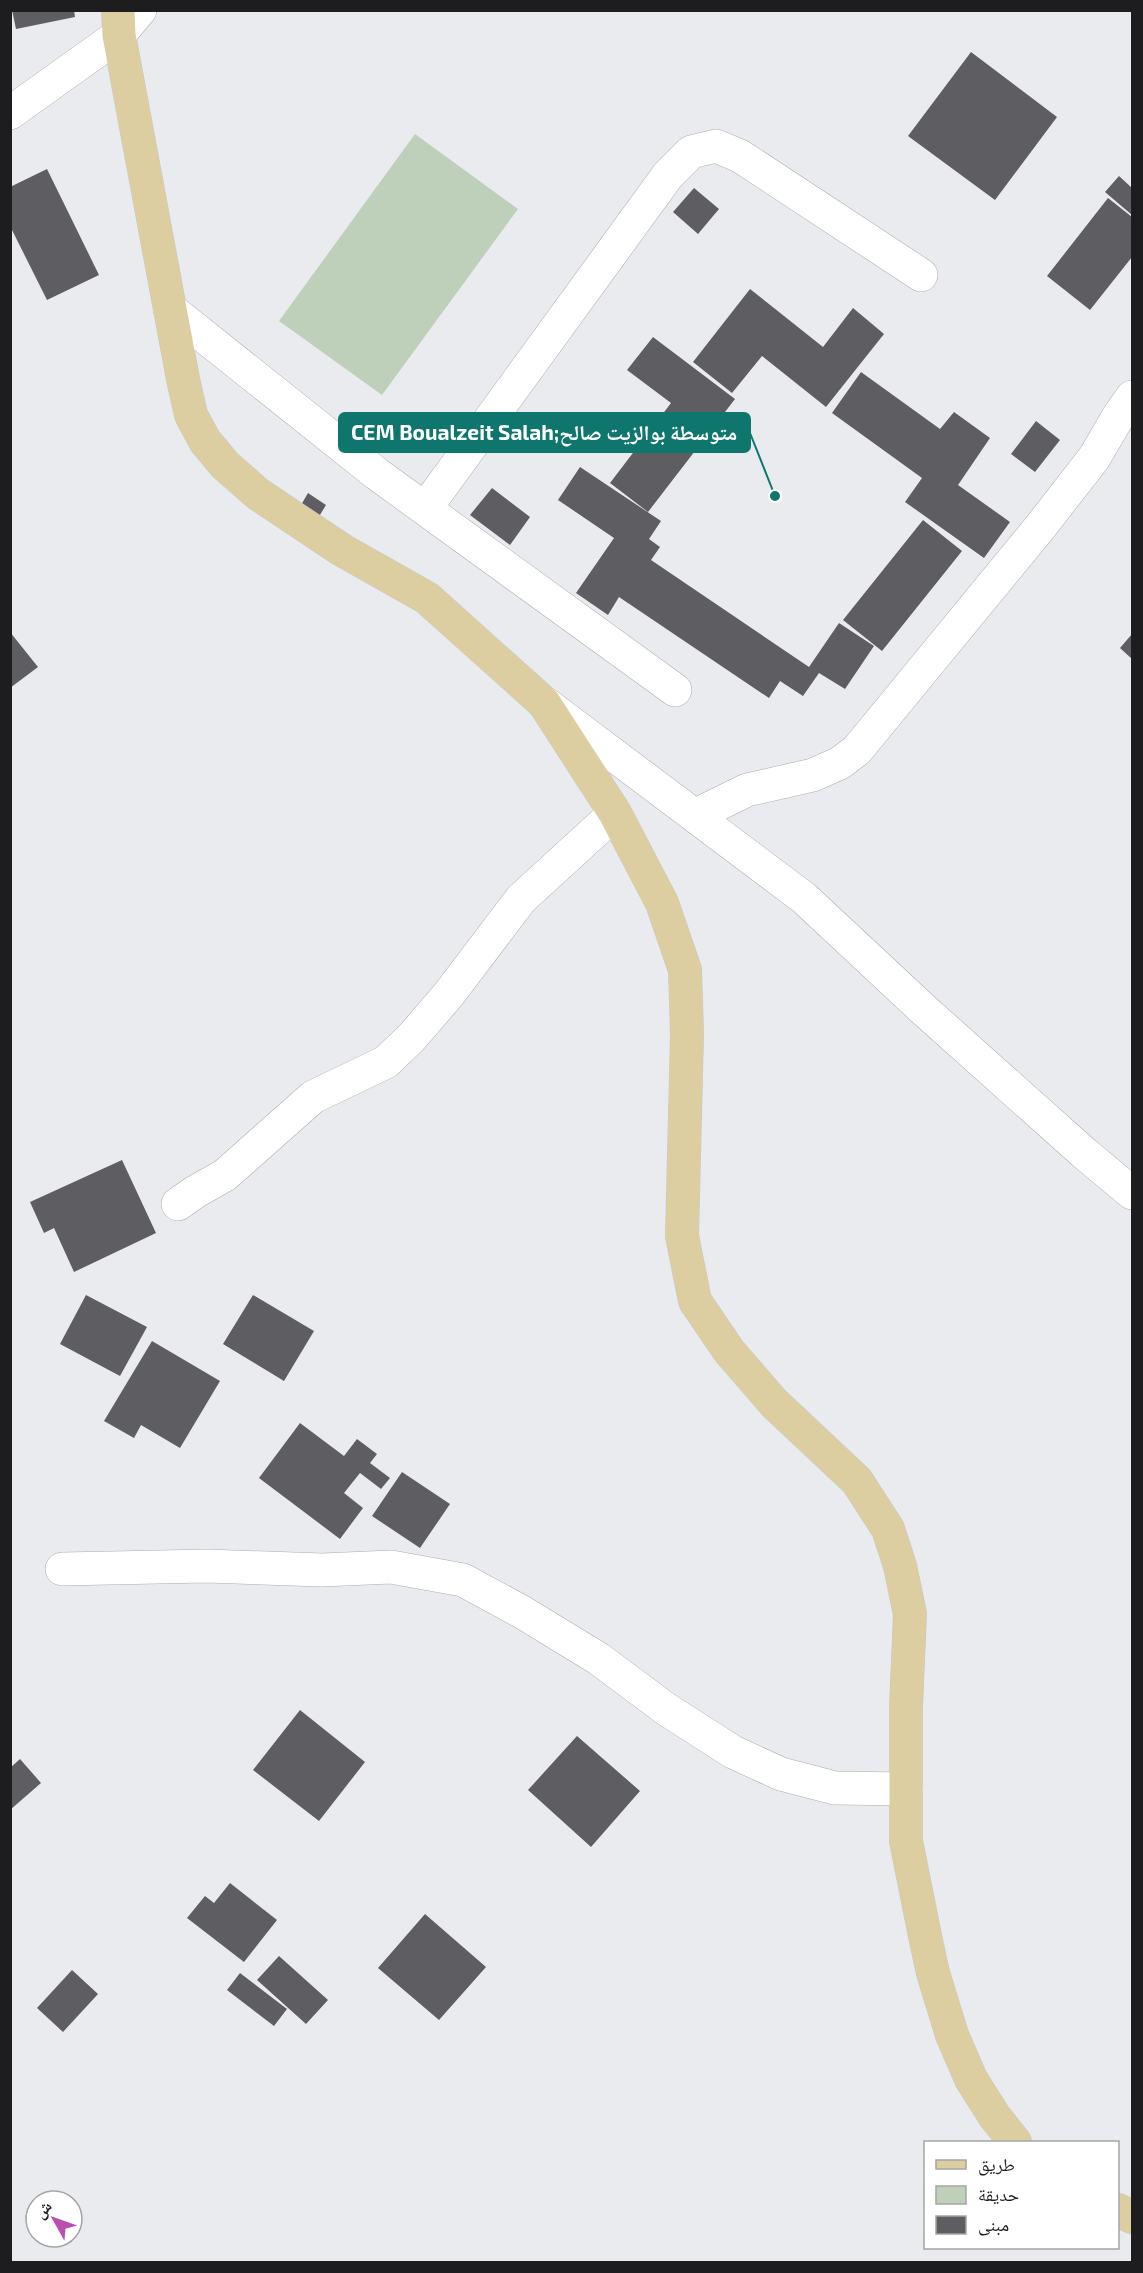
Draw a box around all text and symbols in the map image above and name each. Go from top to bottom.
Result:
callout: CEM Boualzeit Salah;متوسطة بوالزيت صالح [339,413,750,452]
text: CEM Boualzeit Salah;متوسطة بوالزيت صالح [351,419,737,447]
legend [924,2141,1119,2249]
text: طريق [978,2153,1015,2176]
text: حديقة [978,2183,1019,2205]
north arrow [24,2189,84,2249]
text: ش [29,2196,56,2222]
text: مبنى [978,2213,1009,2236]

